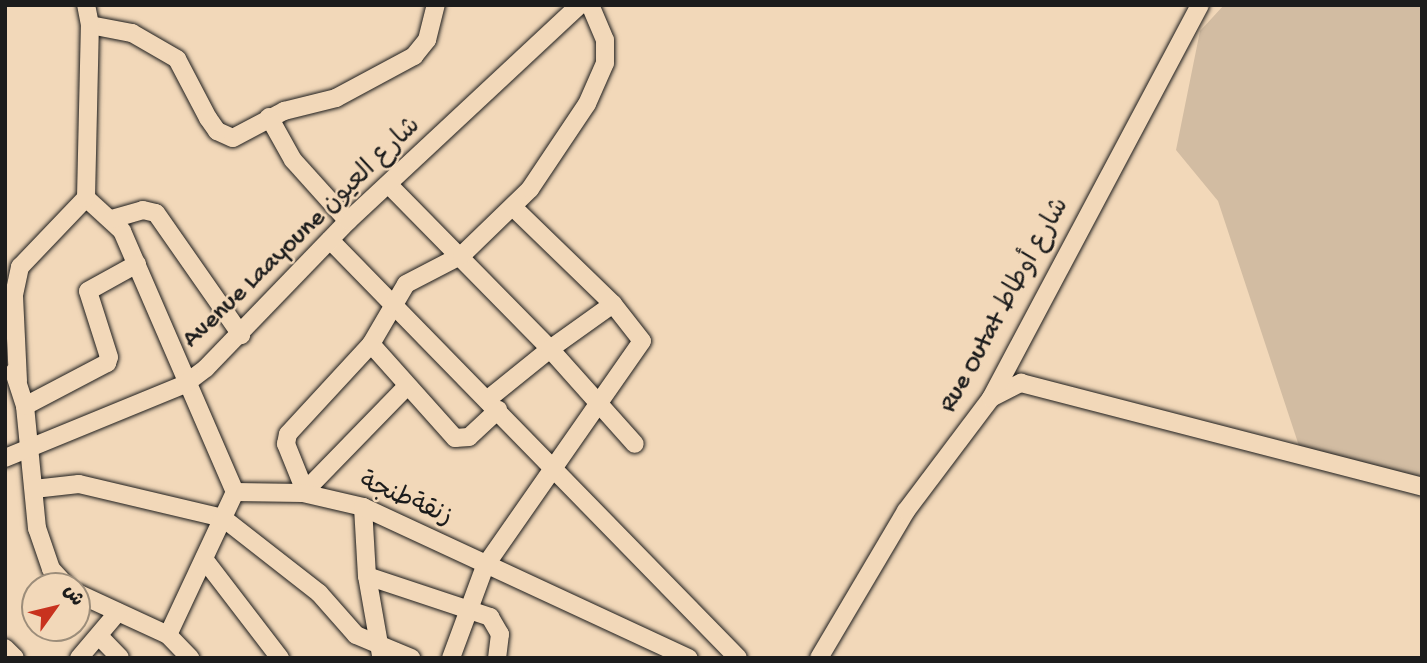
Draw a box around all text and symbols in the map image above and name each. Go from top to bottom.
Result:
street label: Avenue Laayoune شارع العيون [177,112,429,356]
street label: Rue Outat شارع أوطاط [934,193,1078,419]
street label: زنقةطنجة [354,467,456,535]
north arrow [21,572,91,642]
text: ش [57,581,88,611]

